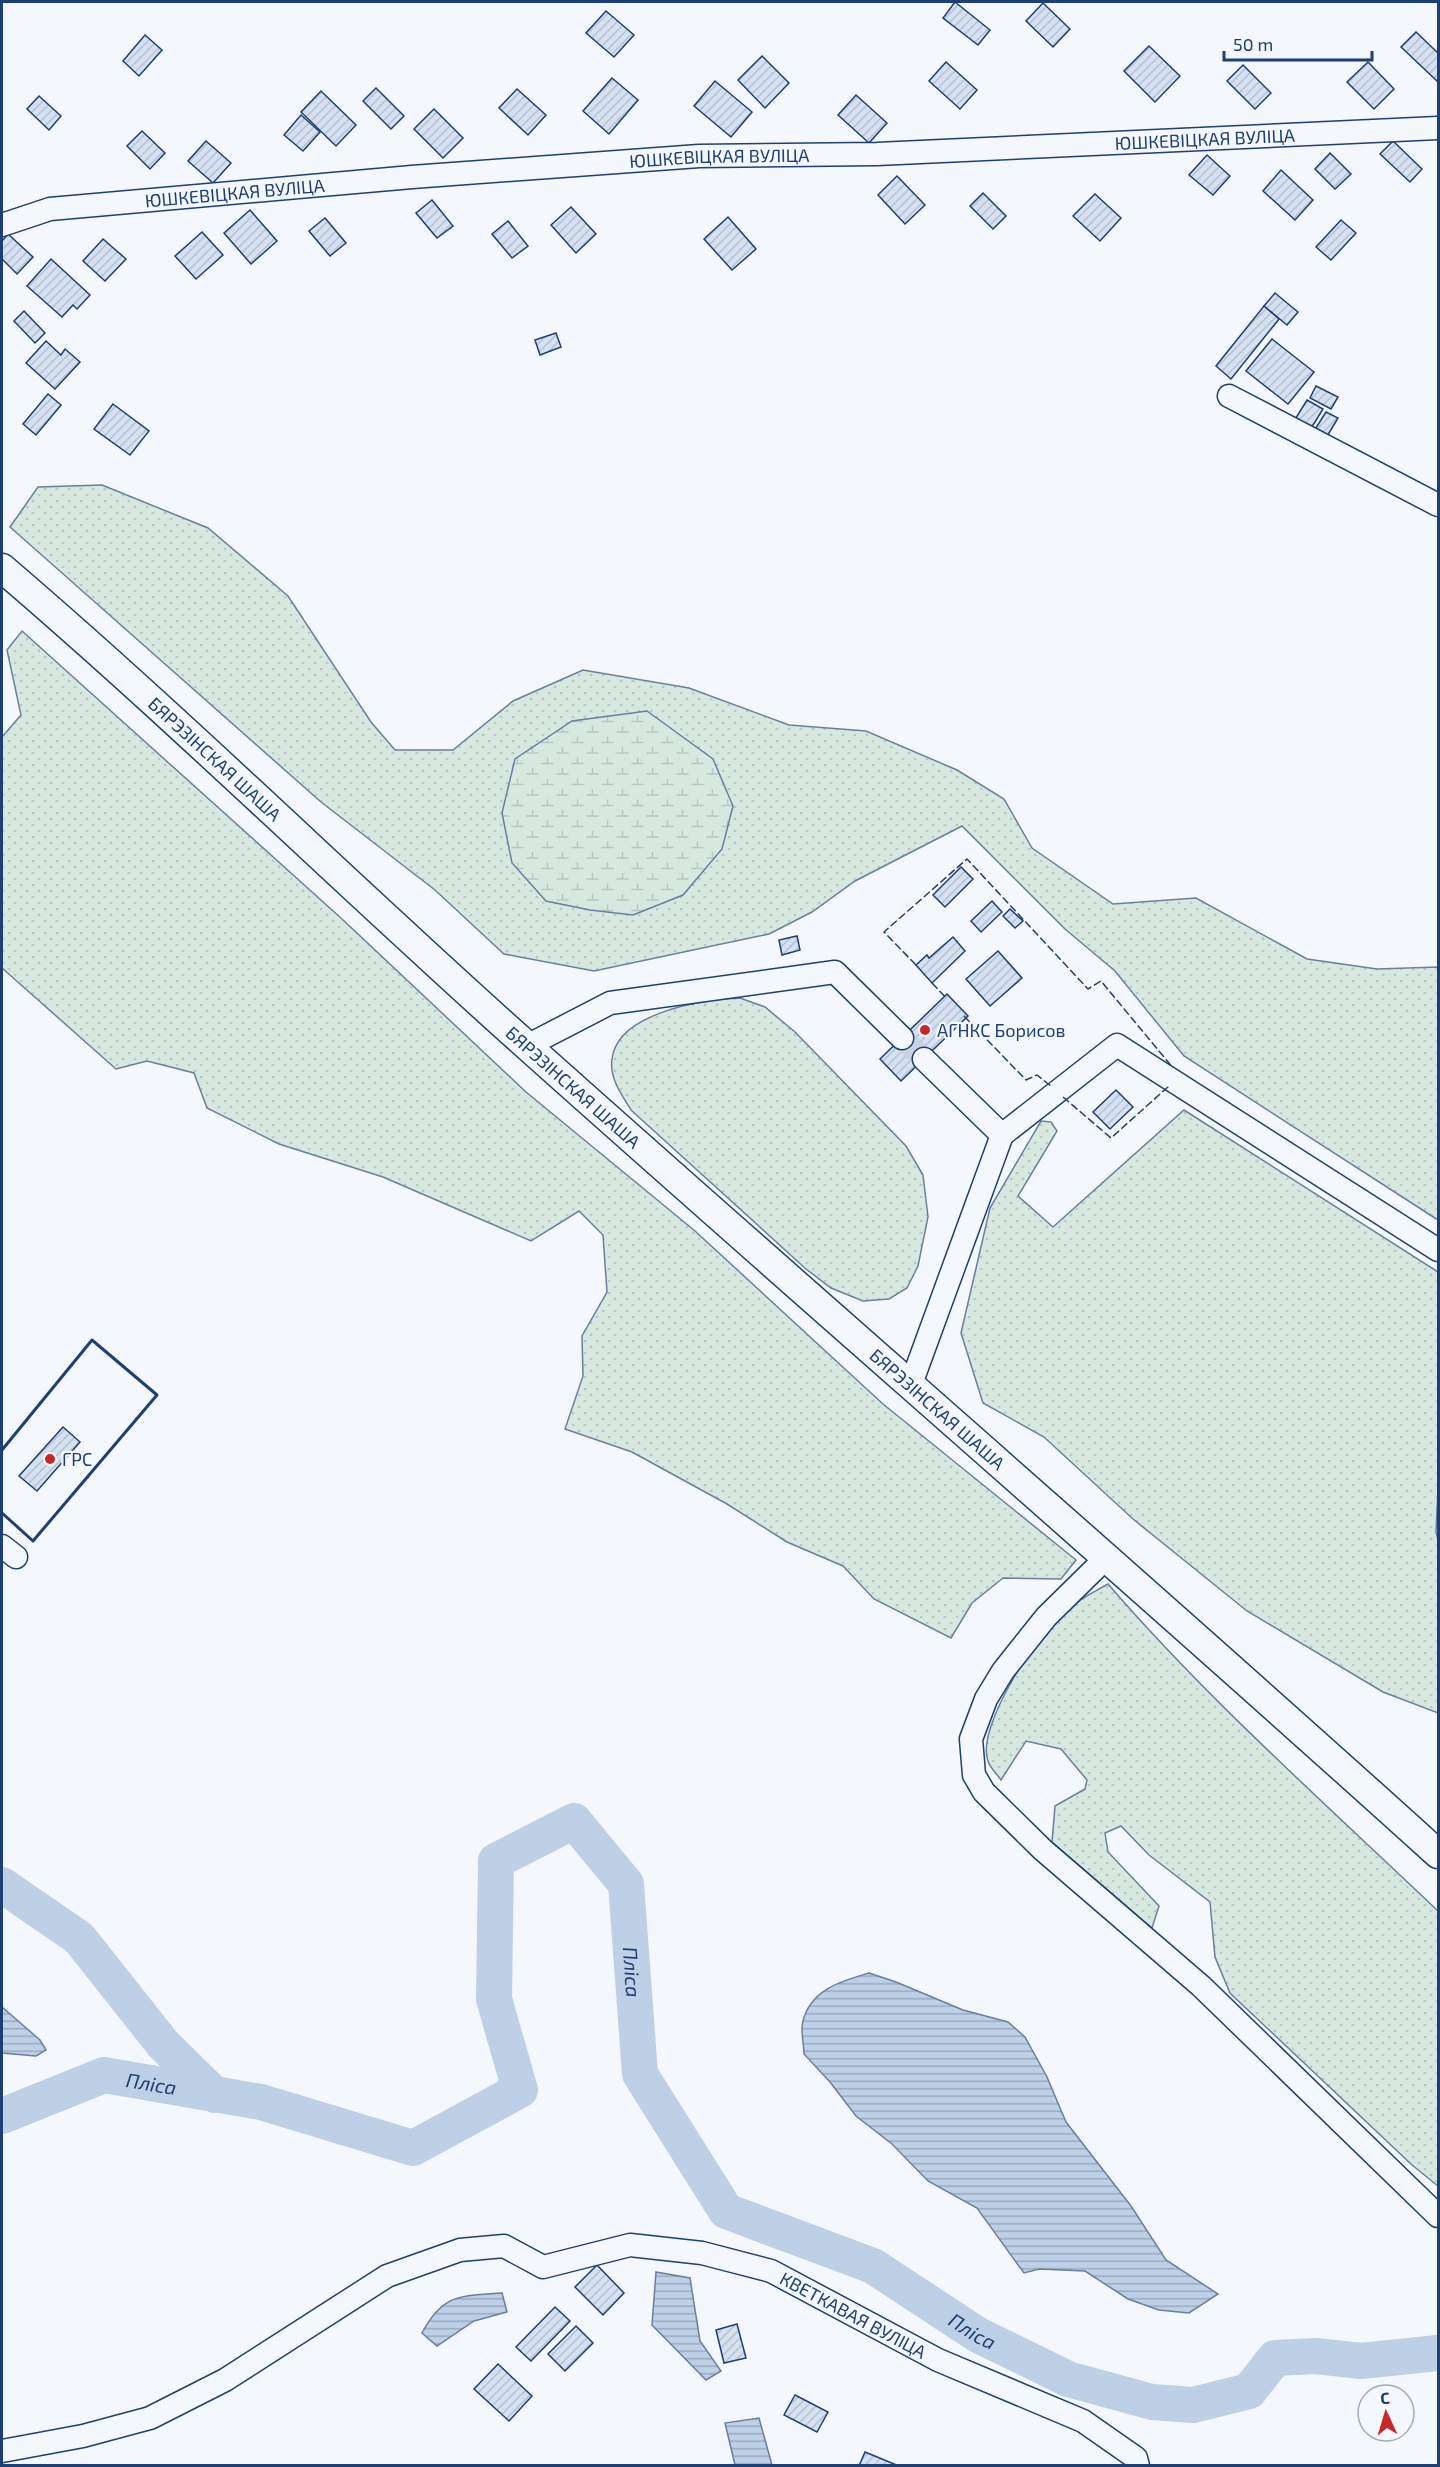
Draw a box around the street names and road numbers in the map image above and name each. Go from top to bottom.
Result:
street label: ЮШКЕВІЦКАЯ ВУЛІЦА [1114,124,1296,154]
street label: ЮШКЕВІЦКАЯ ВУЛІЦА [628,144,810,172]
street label: ЮШКЕВІЦКАЯ ВУЛІЦА [144,174,326,212]
street label: БЯРЭЗІНСКАЯ ШАША [144,692,286,826]
street label: БЯРЭЗІНСКАЯ ШАША [502,1021,646,1153]
street label: БЯРЭЗІНСКАЯ ШАША [866,1344,1010,1475]
street label: КВЕТКАВАЯ ВУЛІЦА [776,2267,931,2363]

